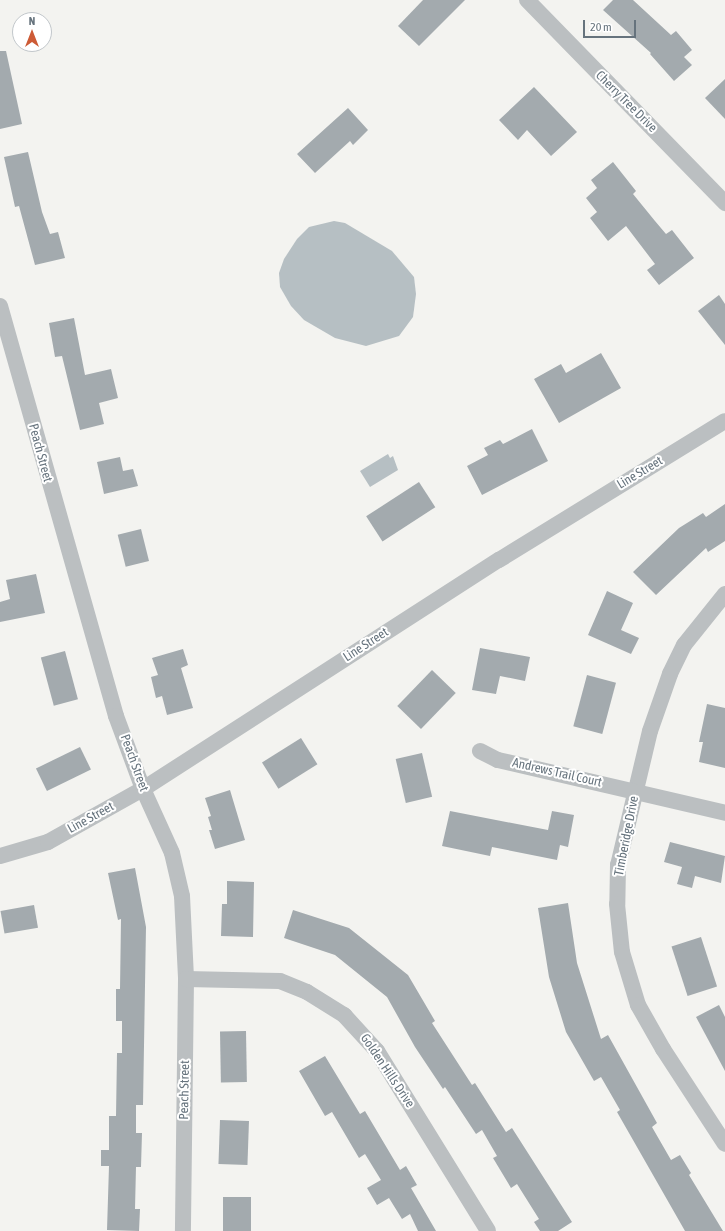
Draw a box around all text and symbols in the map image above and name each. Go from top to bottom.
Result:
north arrow [12,12,52,52]
scale bar [585,12,638,38]
text: N [29,15,35,27]
text: 20 m [590,20,612,34]
street label: Cherry Tree Drive [592,68,660,136]
street label: Peach Street [25,422,55,484]
street label: Line Street [614,453,666,493]
street label: Line Street [341,625,391,665]
street label: Peach Street [116,732,152,794]
street label: Andrews Trail Court [511,755,603,791]
street label: Timberidge Drive [612,795,642,877]
street label: Line Street [65,799,117,837]
street label: Golden Hills Drive [357,1031,417,1111]
street label: Peach Street [177,1060,193,1120]

